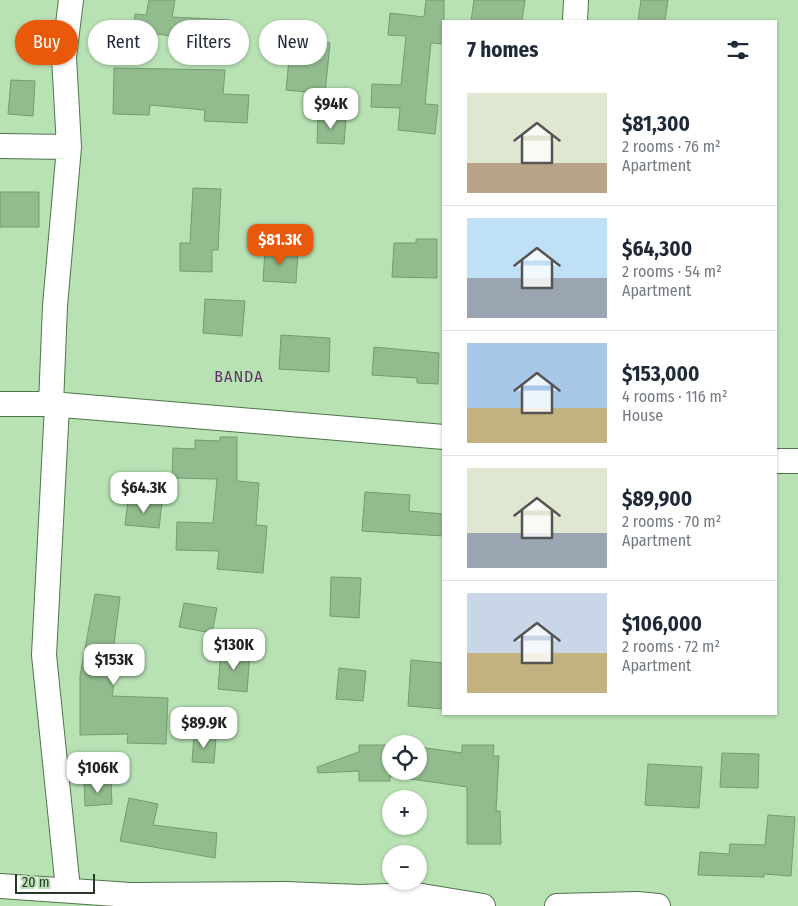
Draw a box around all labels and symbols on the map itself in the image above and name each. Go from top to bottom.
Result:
pin: $94K [301,88,361,130]
pin: $81.3K [239,224,321,266]
district label: BANDA [214,367,264,386]
pin: $64.3K [103,472,185,514]
pin: $130K [199,628,269,671]
pin: $153K [79,644,149,686]
pin: $89.9K [163,706,245,749]
pin: $106K [63,752,133,794]
scale bar [15,871,95,894]

